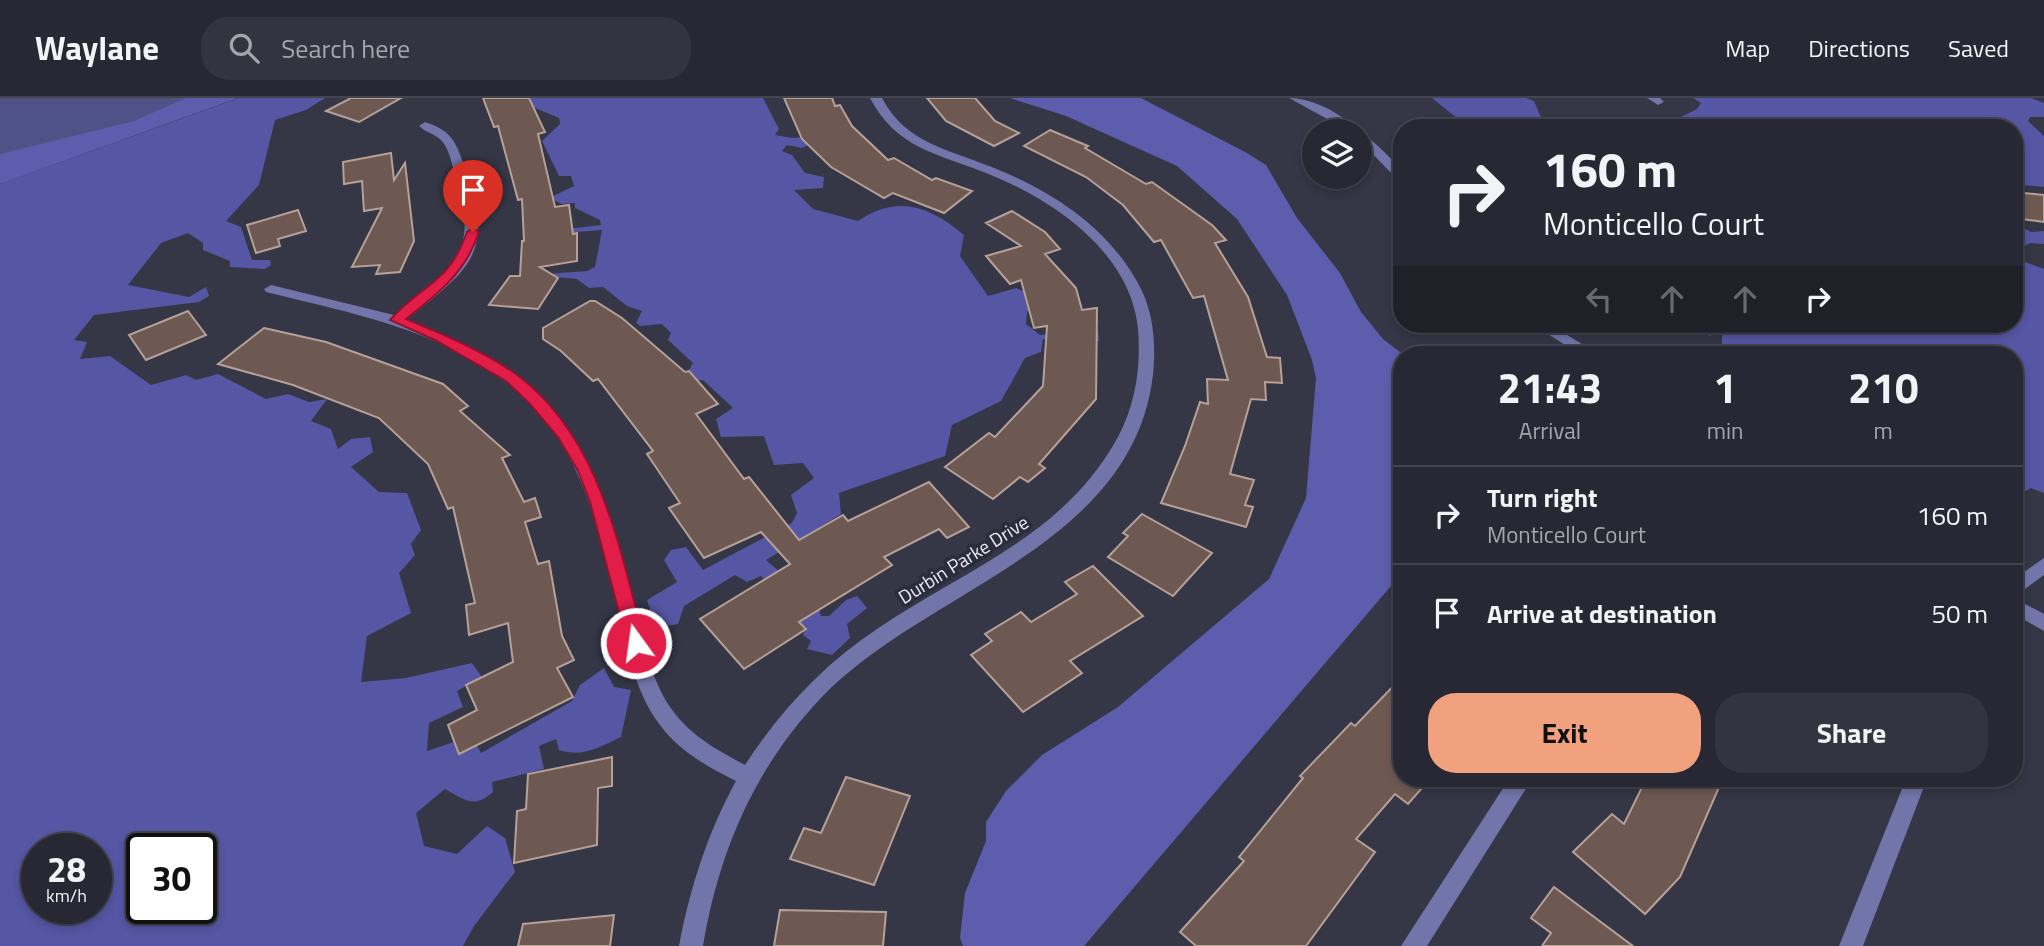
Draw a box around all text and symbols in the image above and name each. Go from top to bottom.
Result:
search box [201,17,691,80]
text: Waylane [35,23,159,73]
icon: search [225,29,263,67]
text: Search here [281,29,410,68]
text: Map [1725,30,1770,66]
text: Directions [1808,30,1910,66]
text: Saved [1948,30,2009,66]
map controls [1302,119,1372,189]
button: layers [1302,119,1372,189]
text: 160 m [1543,131,1677,206]
icon: right [1428,147,1519,238]
pin [443,160,503,232]
icon: arrive [454,171,492,209]
text: Monticello Court [1543,199,1764,247]
icon: left [1580,280,1618,318]
icon: ahead [1653,280,1691,318]
icon: ahead [1726,280,1764,318]
icon: right [1799,280,1837,318]
text: 21:43 [1497,355,1602,419]
text: 1 [1713,355,1737,419]
text: 210 [1848,355,1918,419]
text: Arrival [1519,413,1581,448]
text: min [1707,413,1743,448]
text: m [1874,413,1893,448]
text: Turn right [1487,478,1598,517]
icon: right [1428,496,1466,534]
text: 160 m [1917,496,1988,535]
street label: Durbin Parke Drive [892,507,1034,611]
text: Monticello Court [1487,517,1646,552]
icon: arrive [1428,594,1466,632]
text: Arrive at destination [1487,594,1717,633]
text: 50 m [1931,594,1988,633]
position arrow [599,606,673,680]
button: Exit [1428,693,1701,773]
button: Share [1715,693,1988,773]
speed limit sign: 30 [126,833,217,924]
text: 28 [47,842,86,896]
text: km/h [46,882,87,909]

